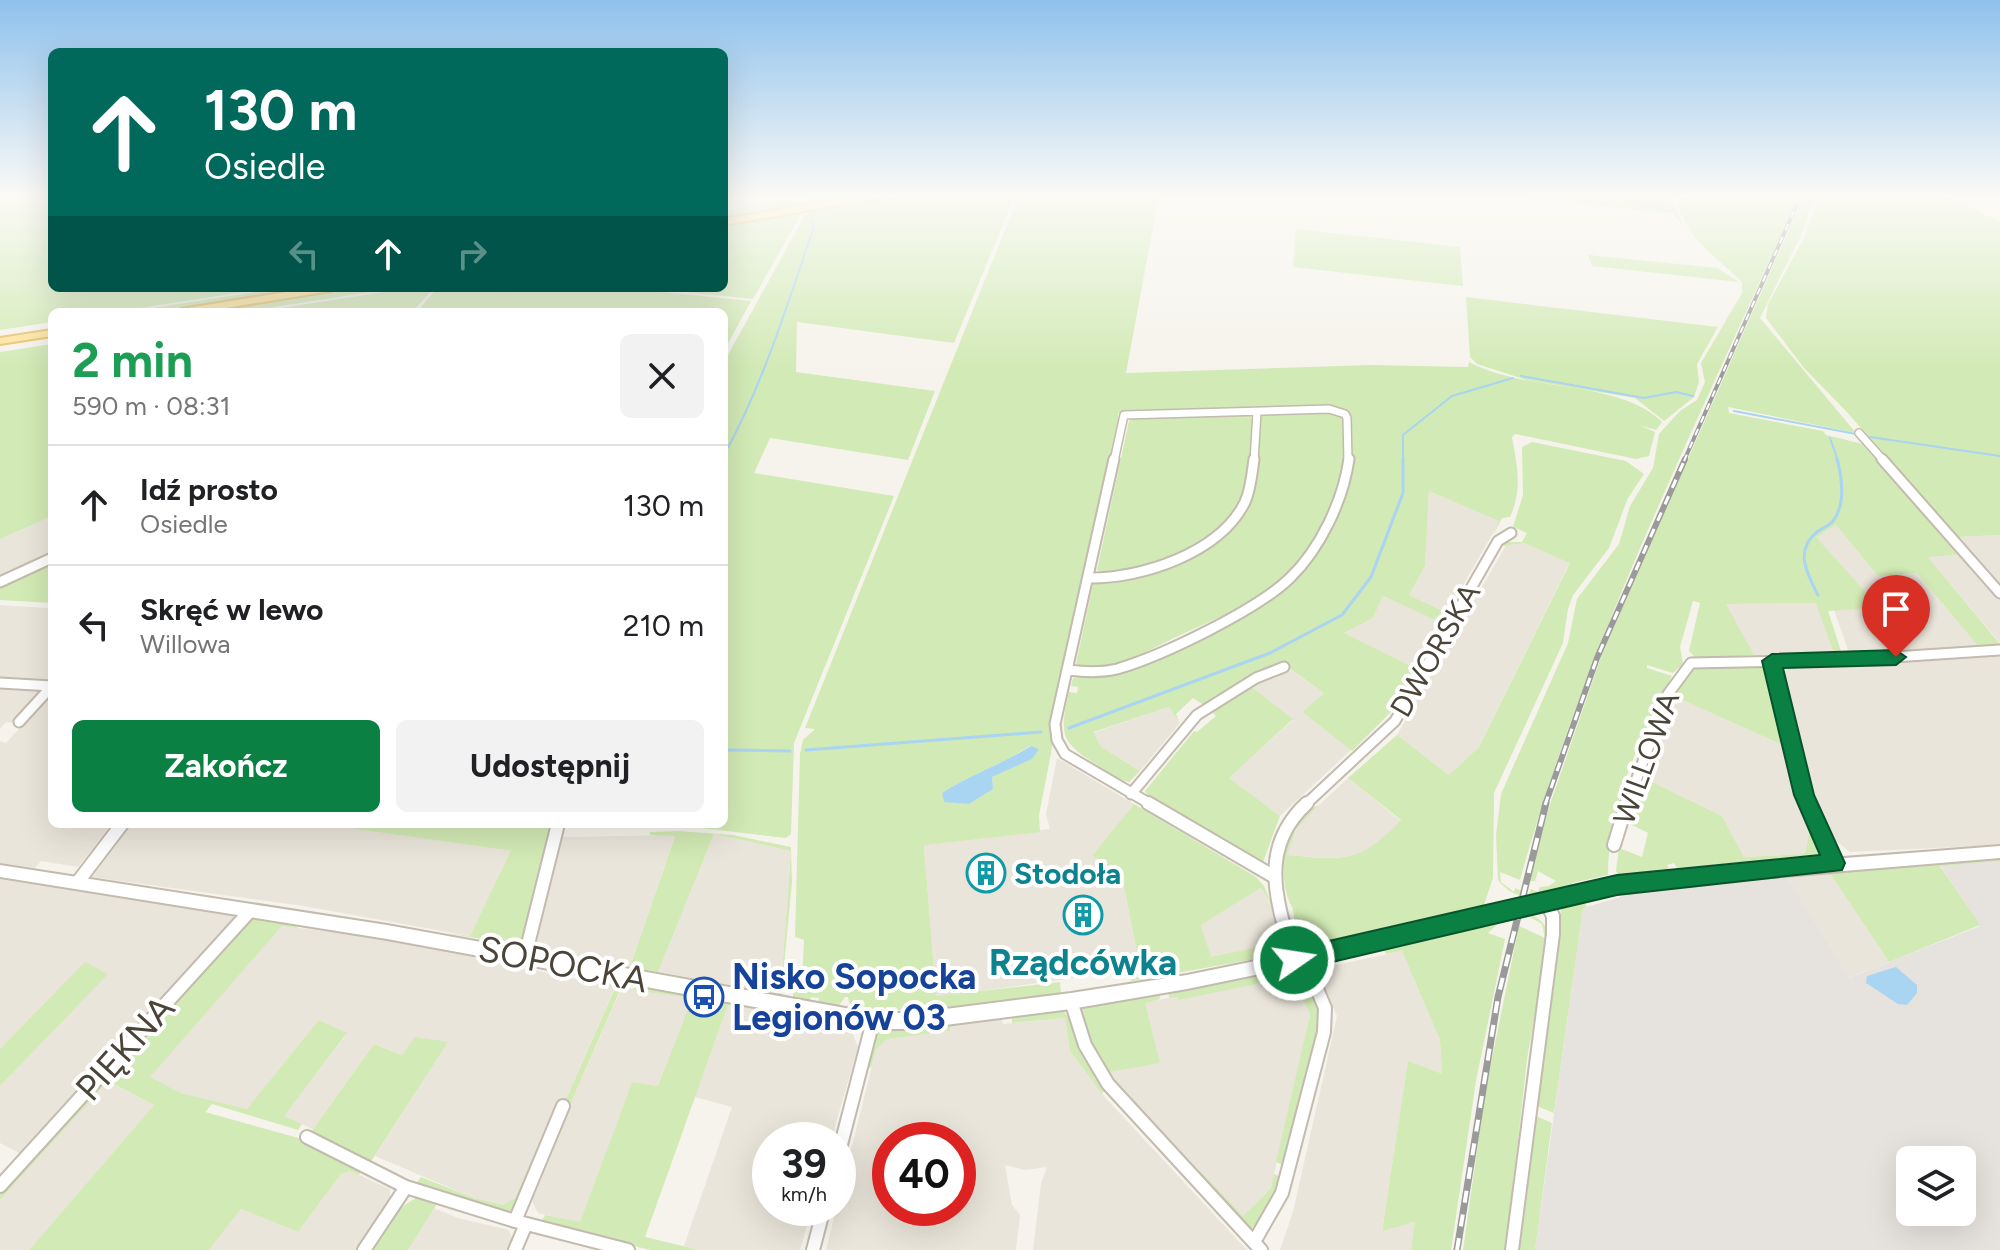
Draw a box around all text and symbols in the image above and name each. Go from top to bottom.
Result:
text: 130 m [204,77,357,144]
icon: ahead [72,80,176,184]
text: Osiedle [204,145,325,188]
icon: left [282,232,326,276]
icon: ahead [366,232,410,276]
icon: right [450,232,494,276]
text: 2 min [72,331,193,389]
button: close [620,334,704,418]
text: 590 m · 08:31 [72,390,230,422]
text: Idź prosto [140,471,278,508]
icon: ahead [72,483,116,527]
text: 130 m [623,487,704,524]
text: Osiedle [140,508,228,540]
pin [1862,575,1930,657]
street label: DWORSKA [1382,576,1488,723]
icon: arrive [1874,587,1918,631]
text: Skręć w lewo [140,591,323,628]
icon: left [72,603,116,647]
text: 210 m [623,607,704,644]
text: Willowa [140,628,231,660]
street label: WILLOWA [1605,686,1687,829]
button: Zakończ [72,720,380,812]
button: Udostępnij [396,720,704,812]
building icon: Stodoła [965,852,1007,894]
place label: Stodoła [1014,855,1121,892]
building icon: Rządcówka [1062,894,1104,936]
position arrow [1252,918,1336,1002]
street label: SOPOCKA [475,927,652,1002]
place label: Rządcówka [989,941,1177,984]
place label: Nisko Sopocka Legionów 03 [732,955,977,1039]
bus stop icon: Nisko Sopocka Legionów 03 [683,976,725,1018]
street label: PIĘKNA [67,986,184,1109]
speed limit sign: 40 [872,1122,976,1226]
text: 39 [781,1140,827,1188]
map controls [1896,1146,1976,1226]
button: layers [1896,1146,1976,1226]
text: km/h [781,1182,827,1206]

